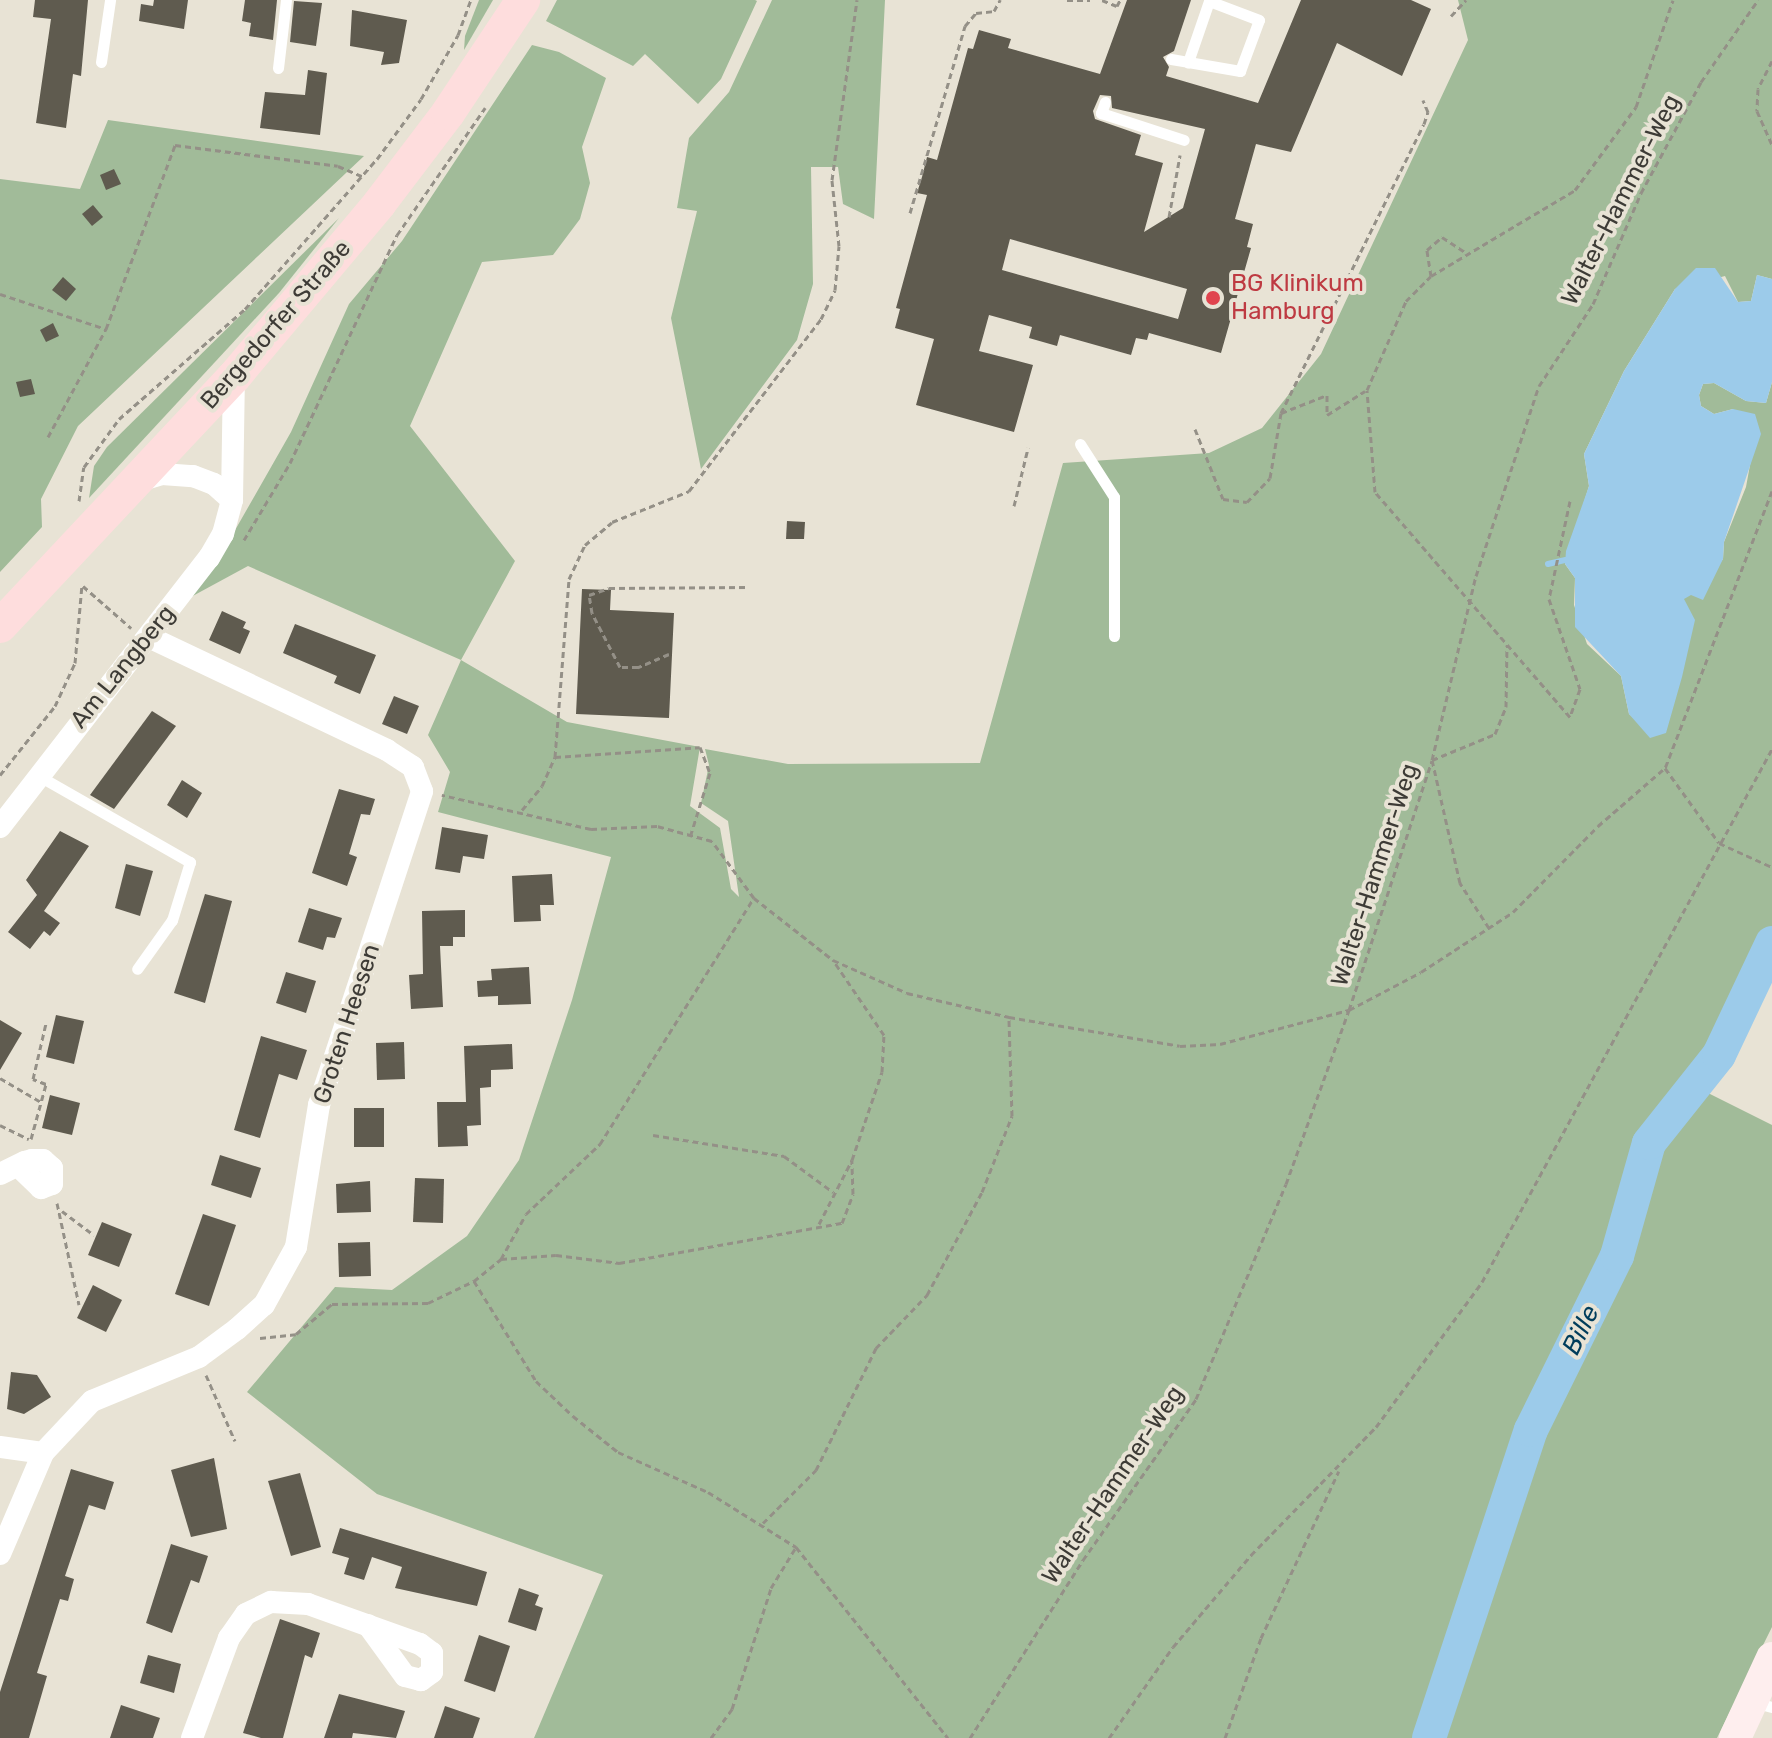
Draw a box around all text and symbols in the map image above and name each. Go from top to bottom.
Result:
street label: Walter-Hammer-Weg [1555,90,1687,310]
street label: Bergedorfer Straße [195,235,357,415]
place label: BG Klinikum Hamburg [1231,270,1364,326]
marker: BG Klinikum Hamburg [1202,287,1224,309]
street label: Am Langberg [65,600,181,734]
street label: Walter-Hammer-Weg [1325,760,1425,990]
street label: Groten Heesen [308,940,386,1108]
water label: Bille [1556,1300,1606,1360]
street label: Walter-Hammer-Weg [1036,1381,1190,1589]

